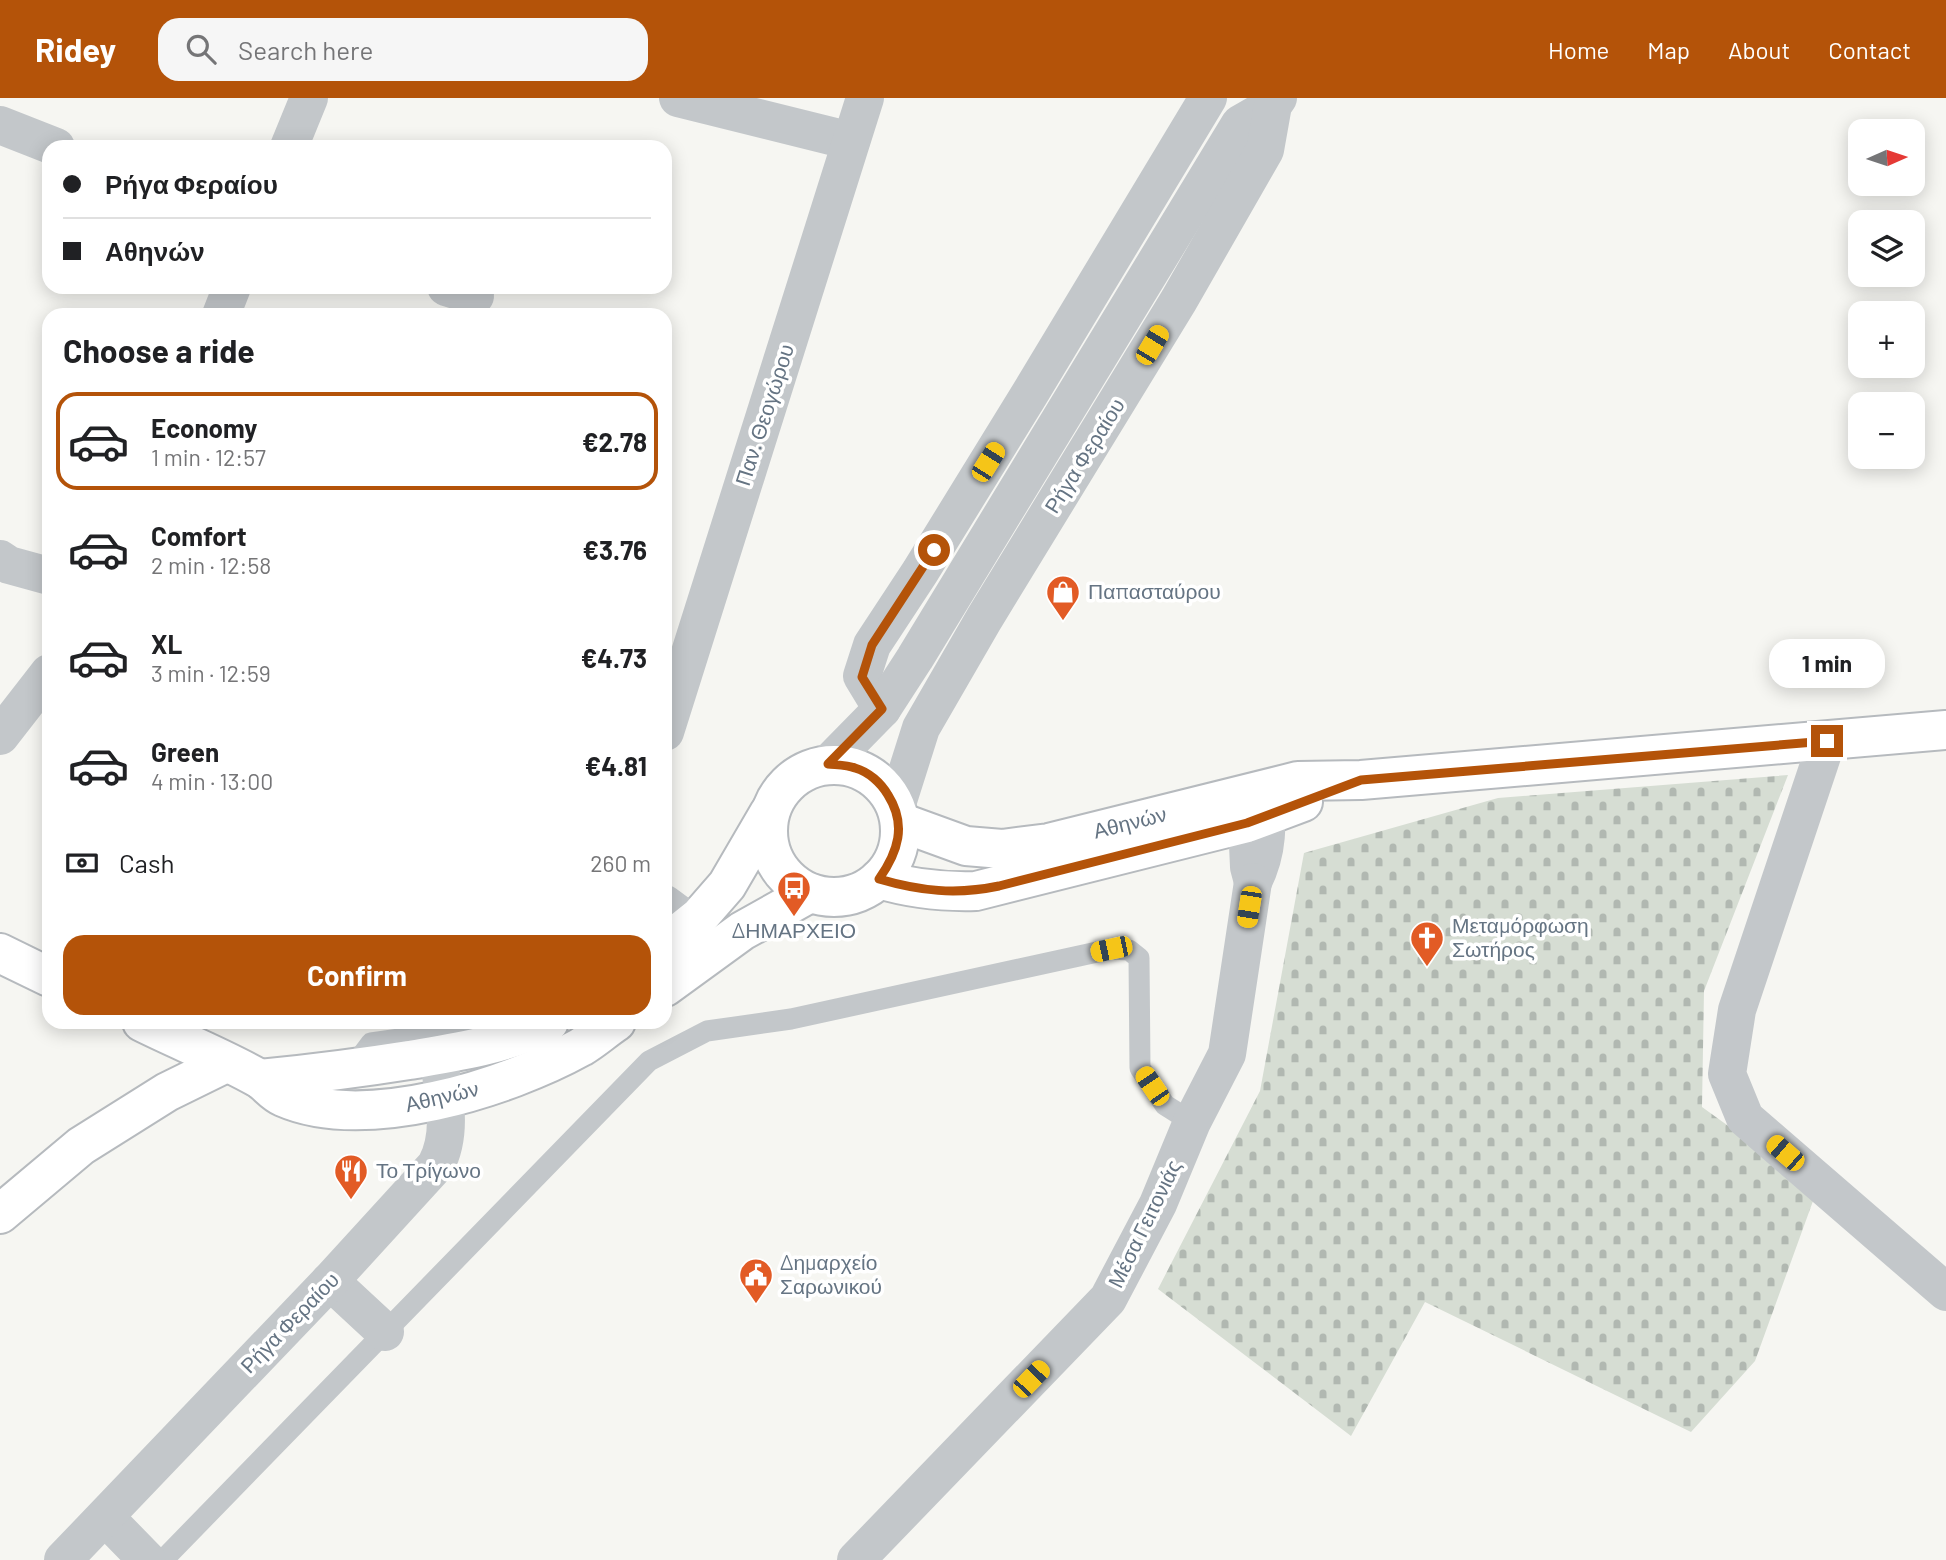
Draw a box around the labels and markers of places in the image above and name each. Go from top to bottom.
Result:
shop icon: Παπασταύρου [1044,573,1082,622]
place label: Παπασταύρου [1088,578,1221,603]
bus stop icon: ΔΗΜΑΡΧΕΙΟ [775,869,813,918]
place label: Μεταμόρφωση Σωτήρος [1452,912,1589,961]
place label: ΔΗΜΑΡΧΕΙΟ [732,917,856,942]
church icon: Μεταμόρφωση Σωτήρος [1408,919,1446,968]
restaurant icon: Το Τρίγωνο [332,1152,370,1201]
place label: Το Τρίγωνο [376,1157,481,1182]
place label: Δημαρχείο Σαρωνικού [780,1249,882,1298]
public building icon: Δημαρχείο Σαρωνικού [737,1256,775,1305]

